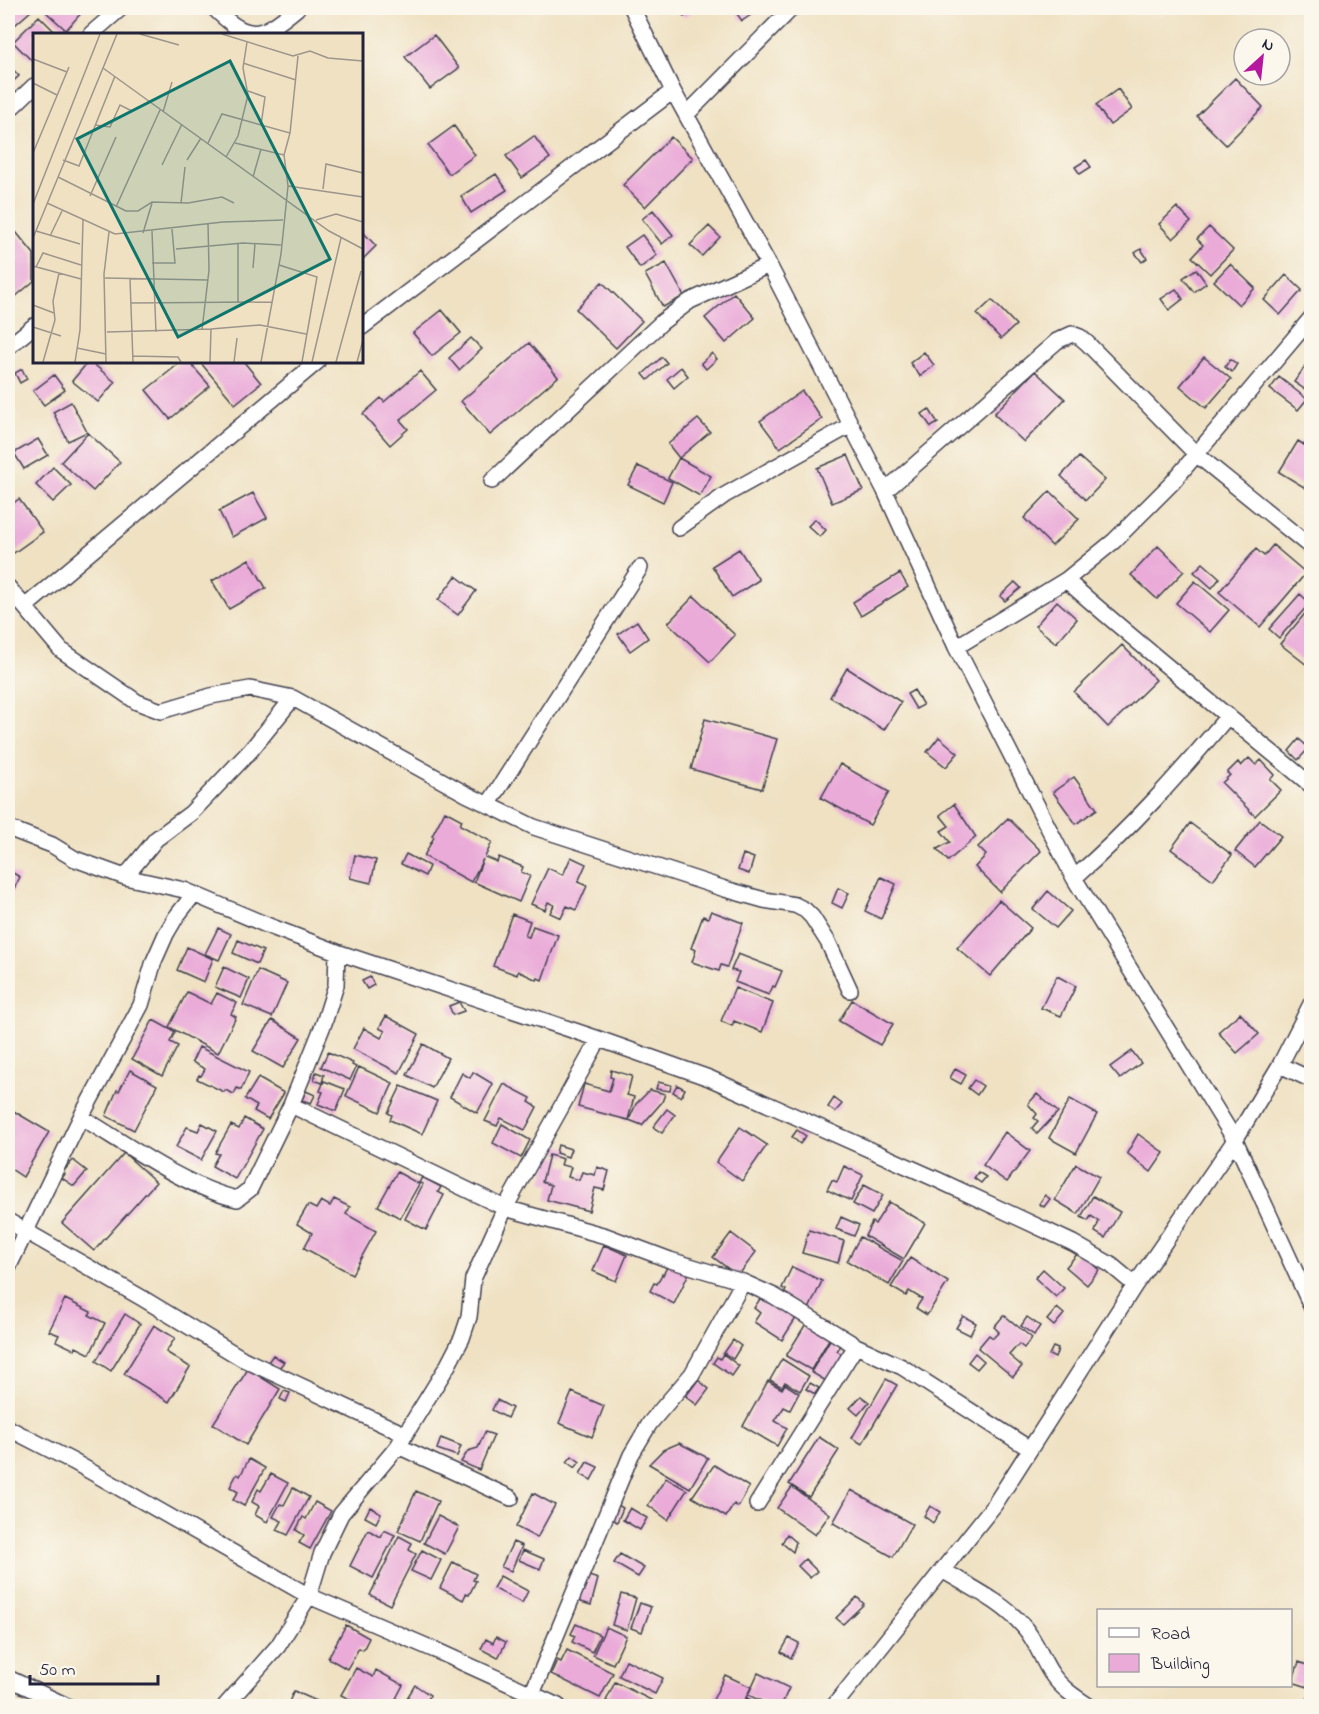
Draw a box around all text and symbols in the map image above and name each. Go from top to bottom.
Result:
north arrow [1232,27,1292,87]
text: N [1258,32,1278,59]
inset map [33,33,363,363]
legend [1097,1609,1292,1687]
text: Road [1151,1622,1190,1648]
scale bar [30,1648,158,1686]
text: Building [1150,1652,1210,1679]
text: 50 m [39,1658,76,1684]

